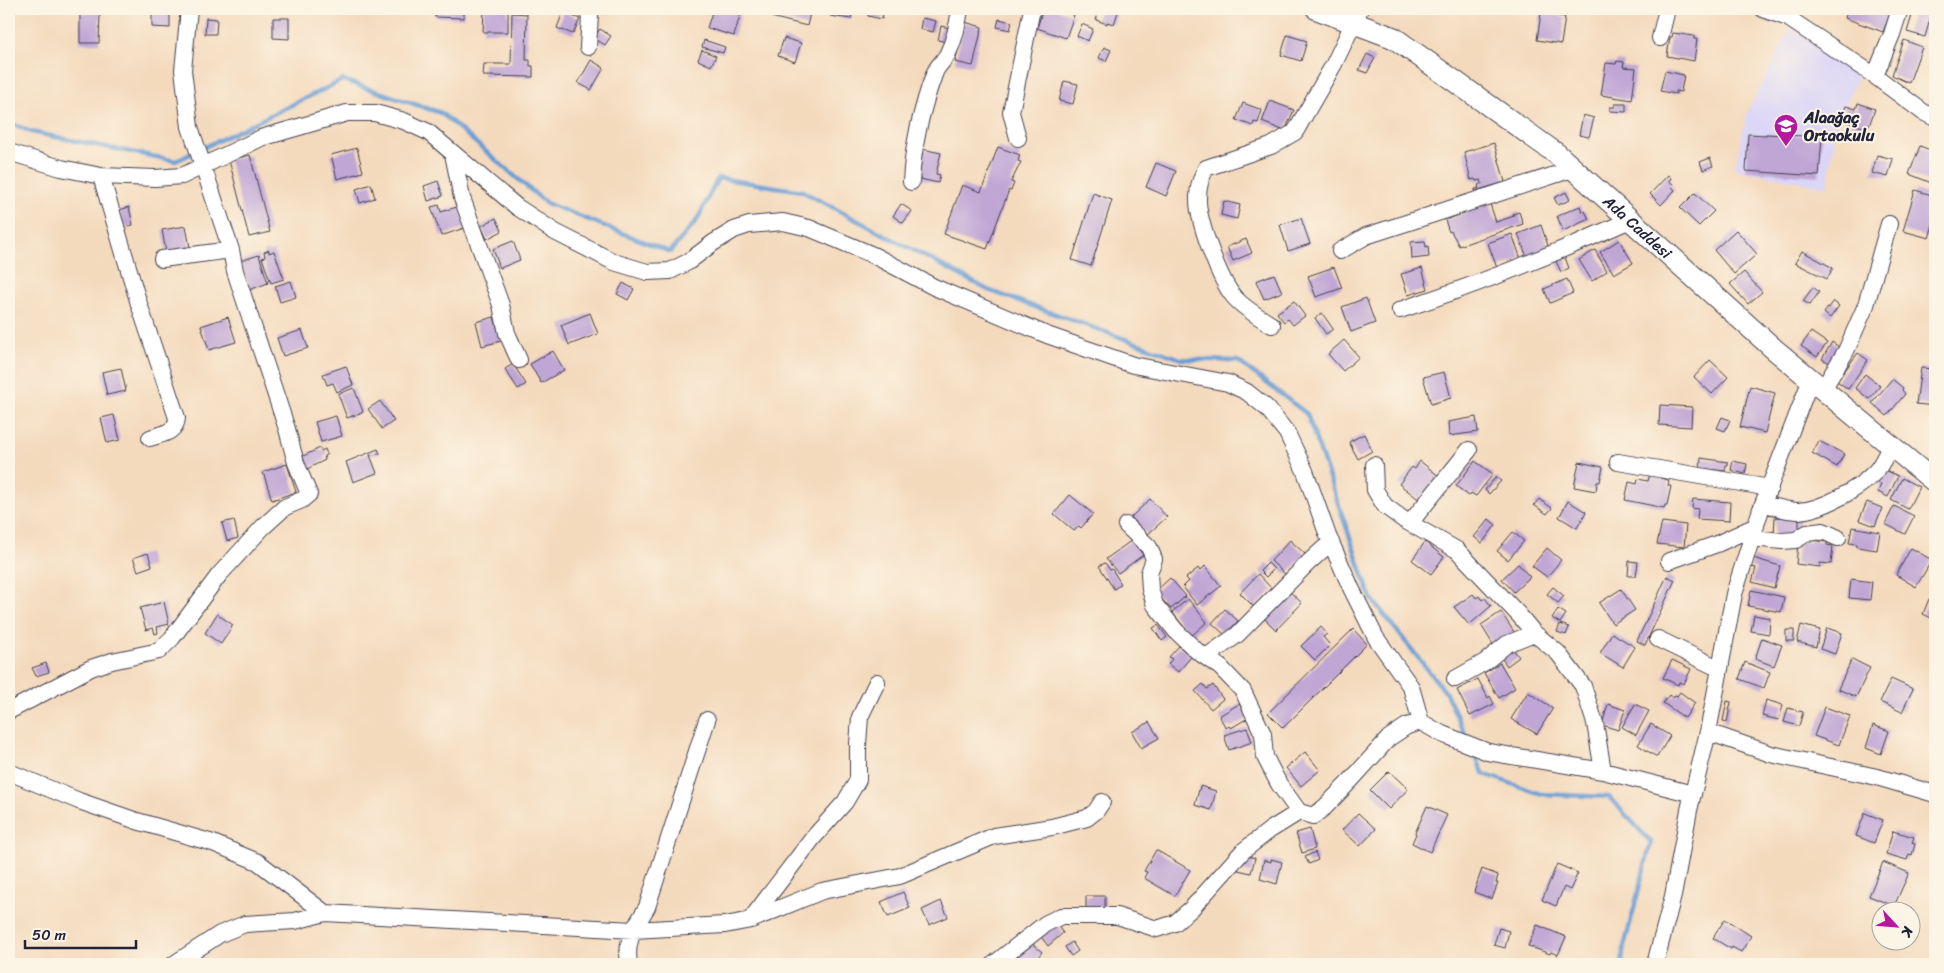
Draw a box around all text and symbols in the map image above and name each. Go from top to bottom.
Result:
place label: Alaağaç Ortaokulu [1803,103,1875,150]
school or university icon: Alaağaç Ortaokulu [1773,113,1799,147]
street label: Ada Caddesi [1596,187,1680,266]
north arrow [1872,900,1922,950]
scale bar [25,918,136,950]
text: K [1893,921,1921,942]
text: 50 m [32,922,67,948]

